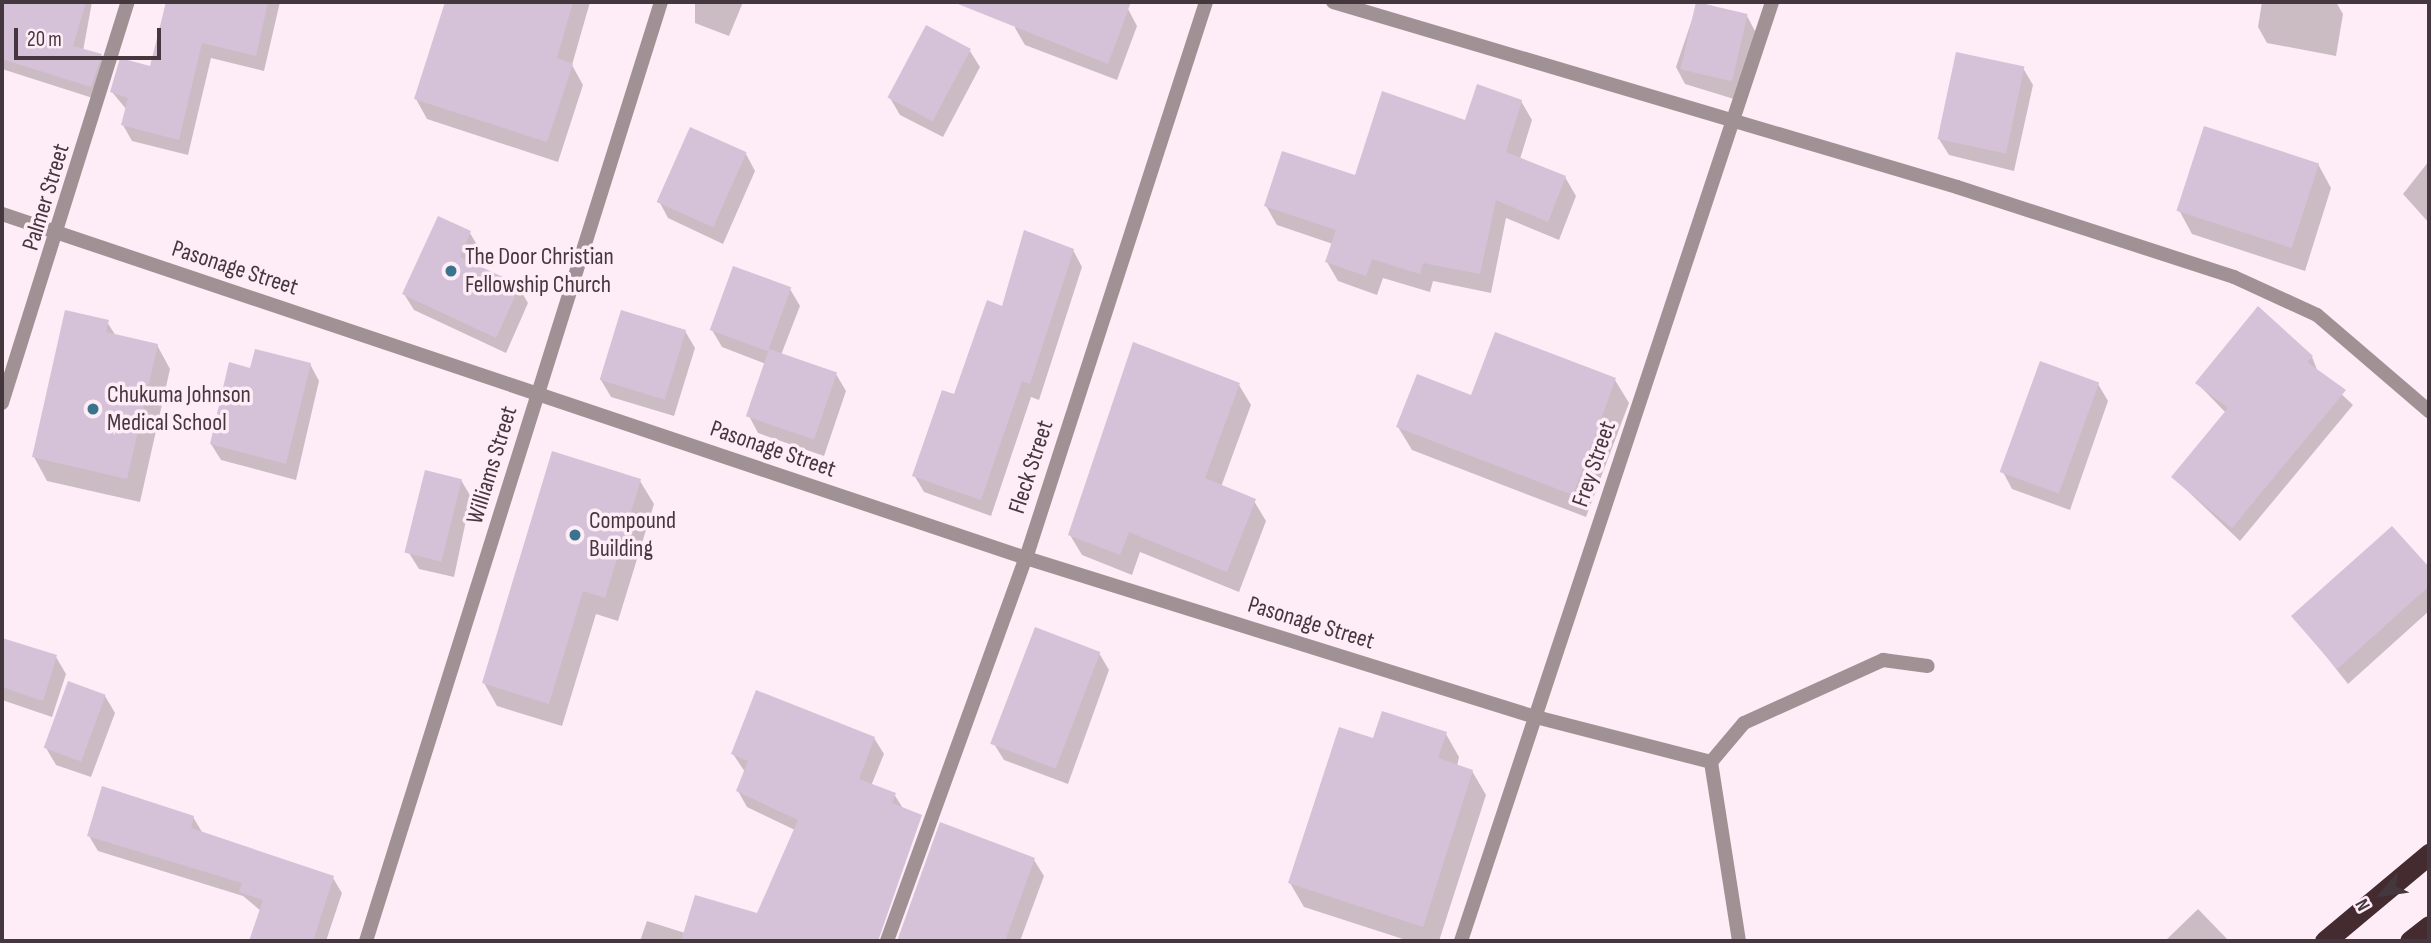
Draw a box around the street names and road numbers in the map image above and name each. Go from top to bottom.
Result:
street label: Palmer Street [16,140,76,254]
street label: Pasonage Street [168,234,302,302]
street label: Williams Street [460,403,524,527]
street label: Pasonage Street [707,414,839,484]
street label: Fleck Street [1002,417,1060,517]
street label: Frey Street [1566,417,1622,511]
street label: Pasonage Street [1244,590,1378,656]

